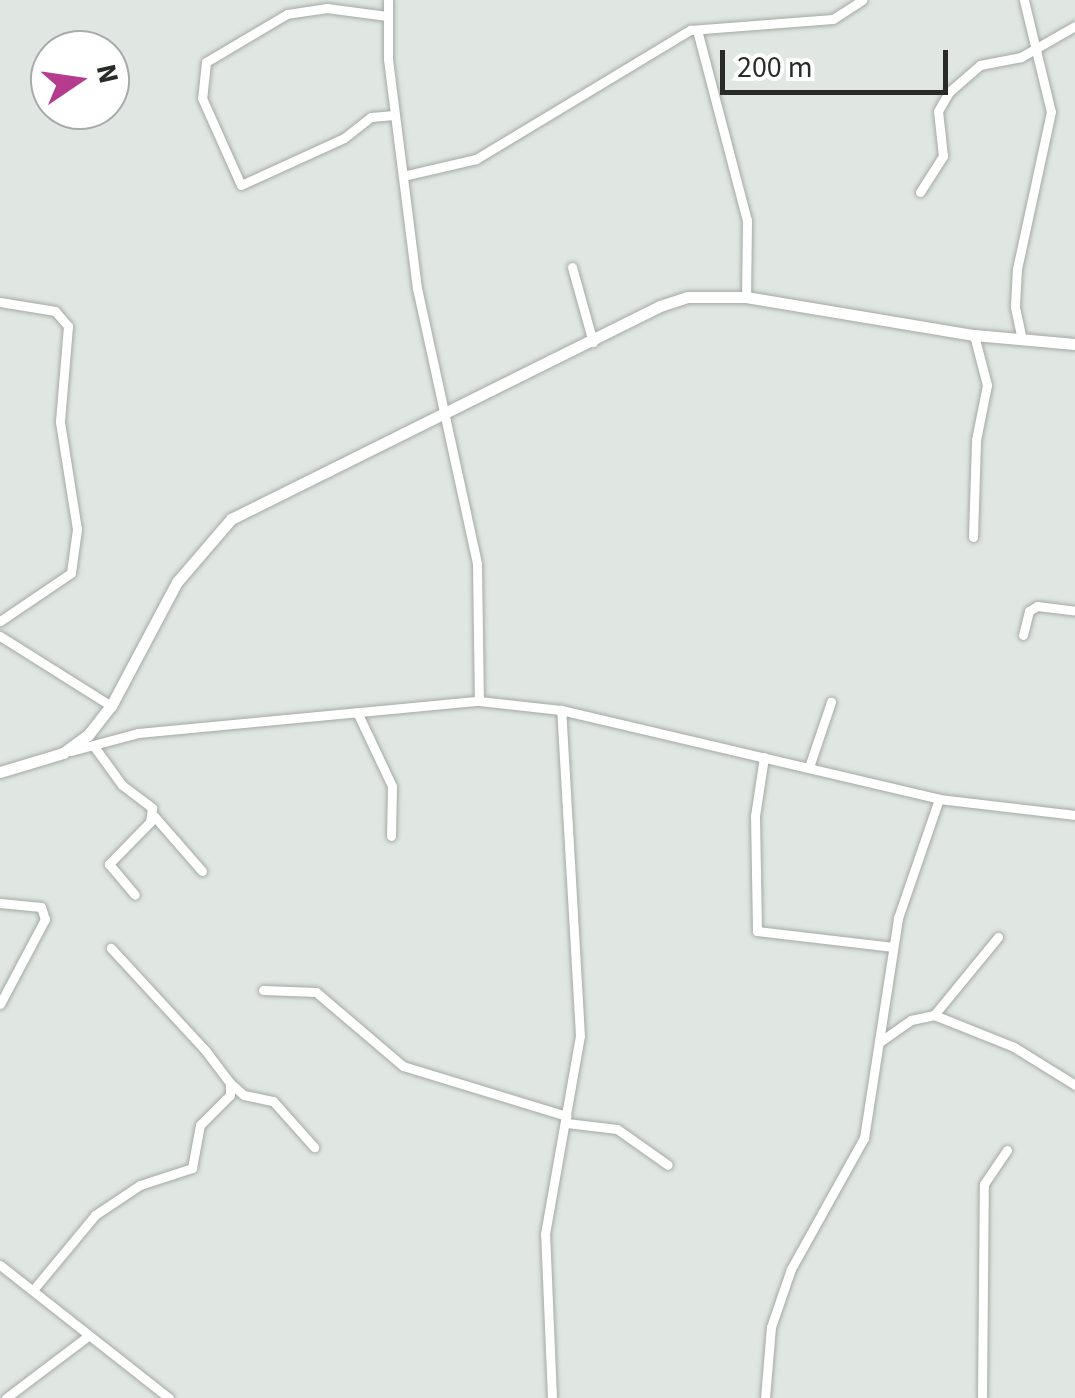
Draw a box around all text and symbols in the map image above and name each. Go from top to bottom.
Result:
north arrow [30,30,130,130]
scale bar [725,30,952,92]
text: 200 m [737,46,813,89]
text: N [86,60,129,87]

